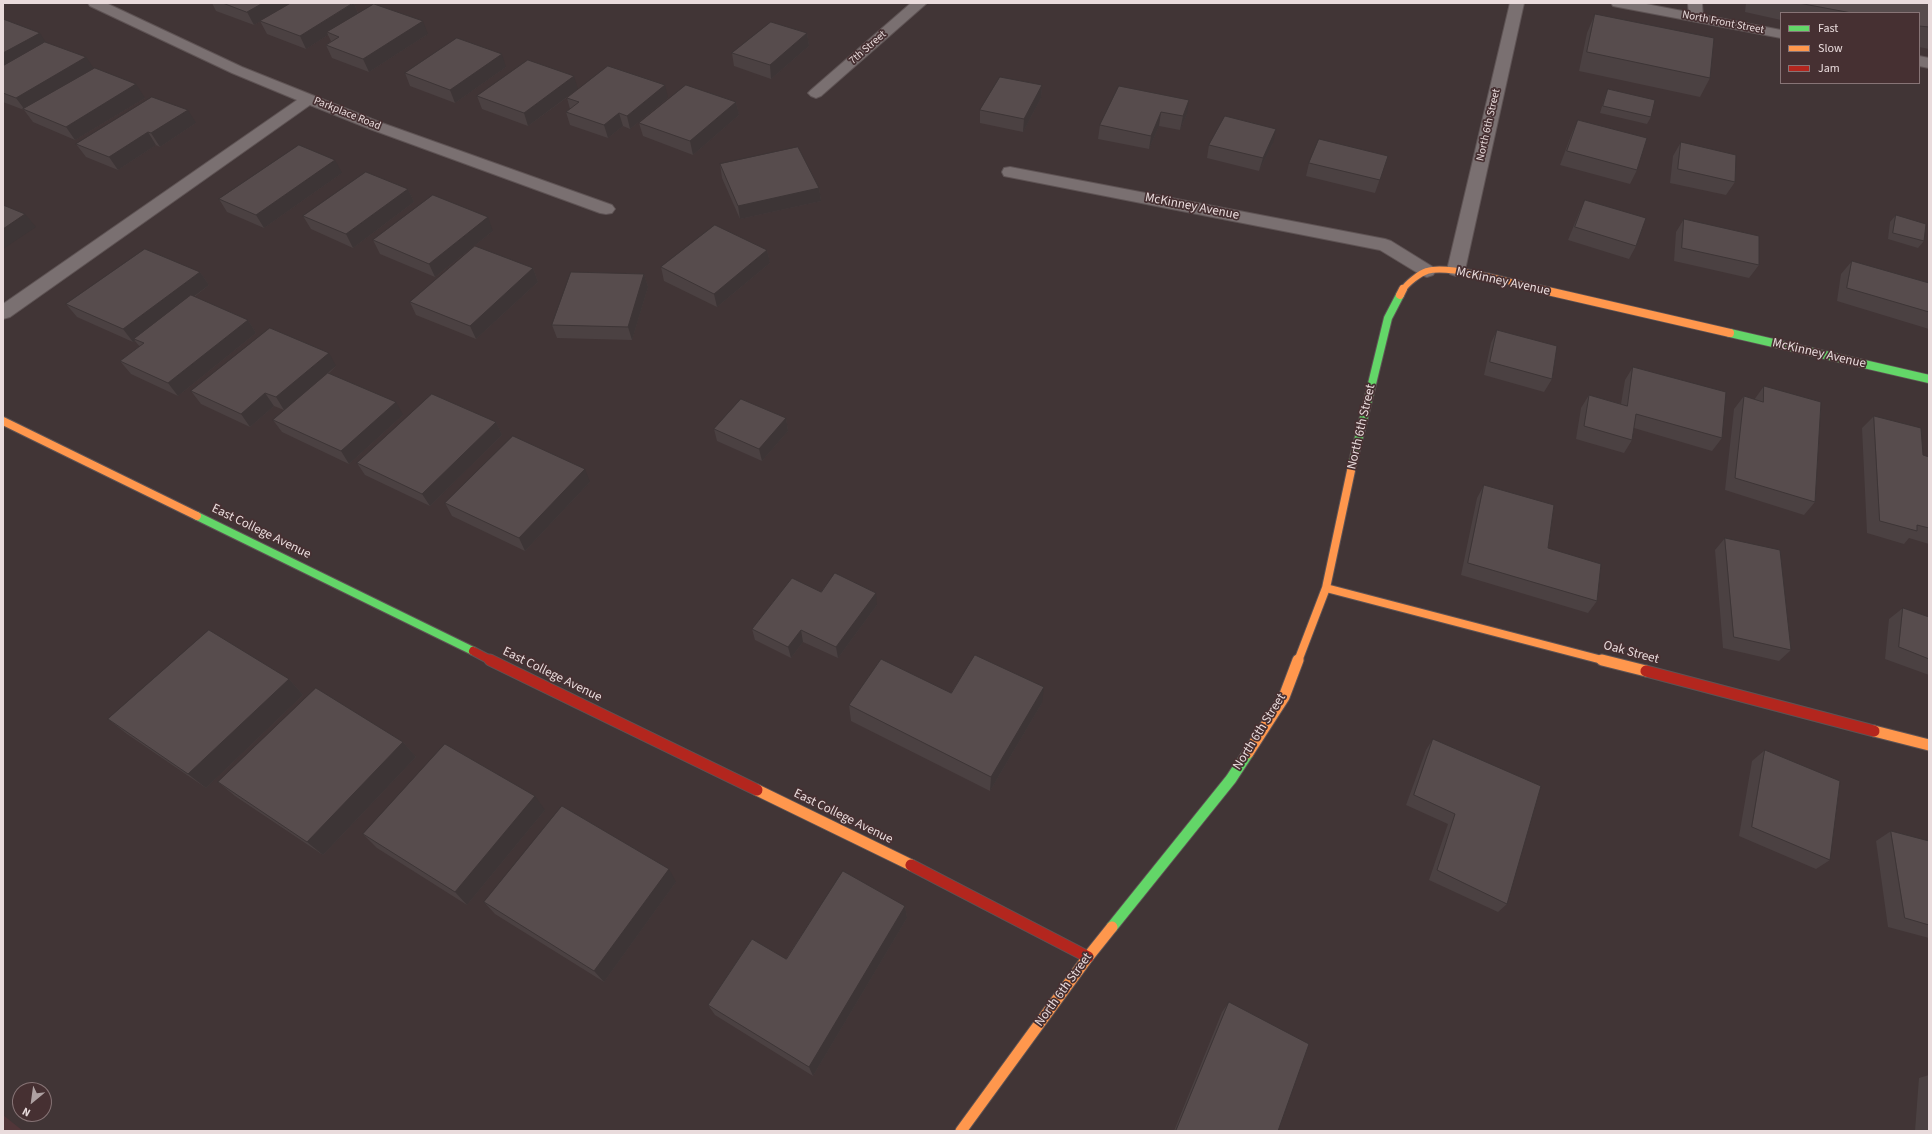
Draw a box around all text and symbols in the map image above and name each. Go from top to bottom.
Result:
street label: North Front Street [1681,9,1765,37]
legend [1780,12,1920,84]
text: Fast [1818,20,1838,37]
street label: 7th Street [847,28,889,68]
text: Slow [1818,40,1843,57]
text: Jam [1818,60,1840,77]
street label: North 6th Street [1474,88,1504,162]
street label: Parkplace Road [312,95,382,133]
street label: McKinney Avenue [1144,190,1240,224]
street label: McKinney Avenue [1455,264,1551,300]
street label: McKinney Avenue [1771,336,1867,372]
street label: North 6th Street [1345,383,1379,471]
street label: East College Avenue [209,501,313,563]
street label: Oak Street [1602,638,1660,668]
street label: East College Avenue [500,644,604,706]
street label: North 6th Street [1230,691,1290,773]
street label: East College Avenue [791,786,895,848]
street label: North 6th Street [1032,950,1096,1030]
north arrow [12,1082,52,1122]
text: N [20,1104,33,1120]

